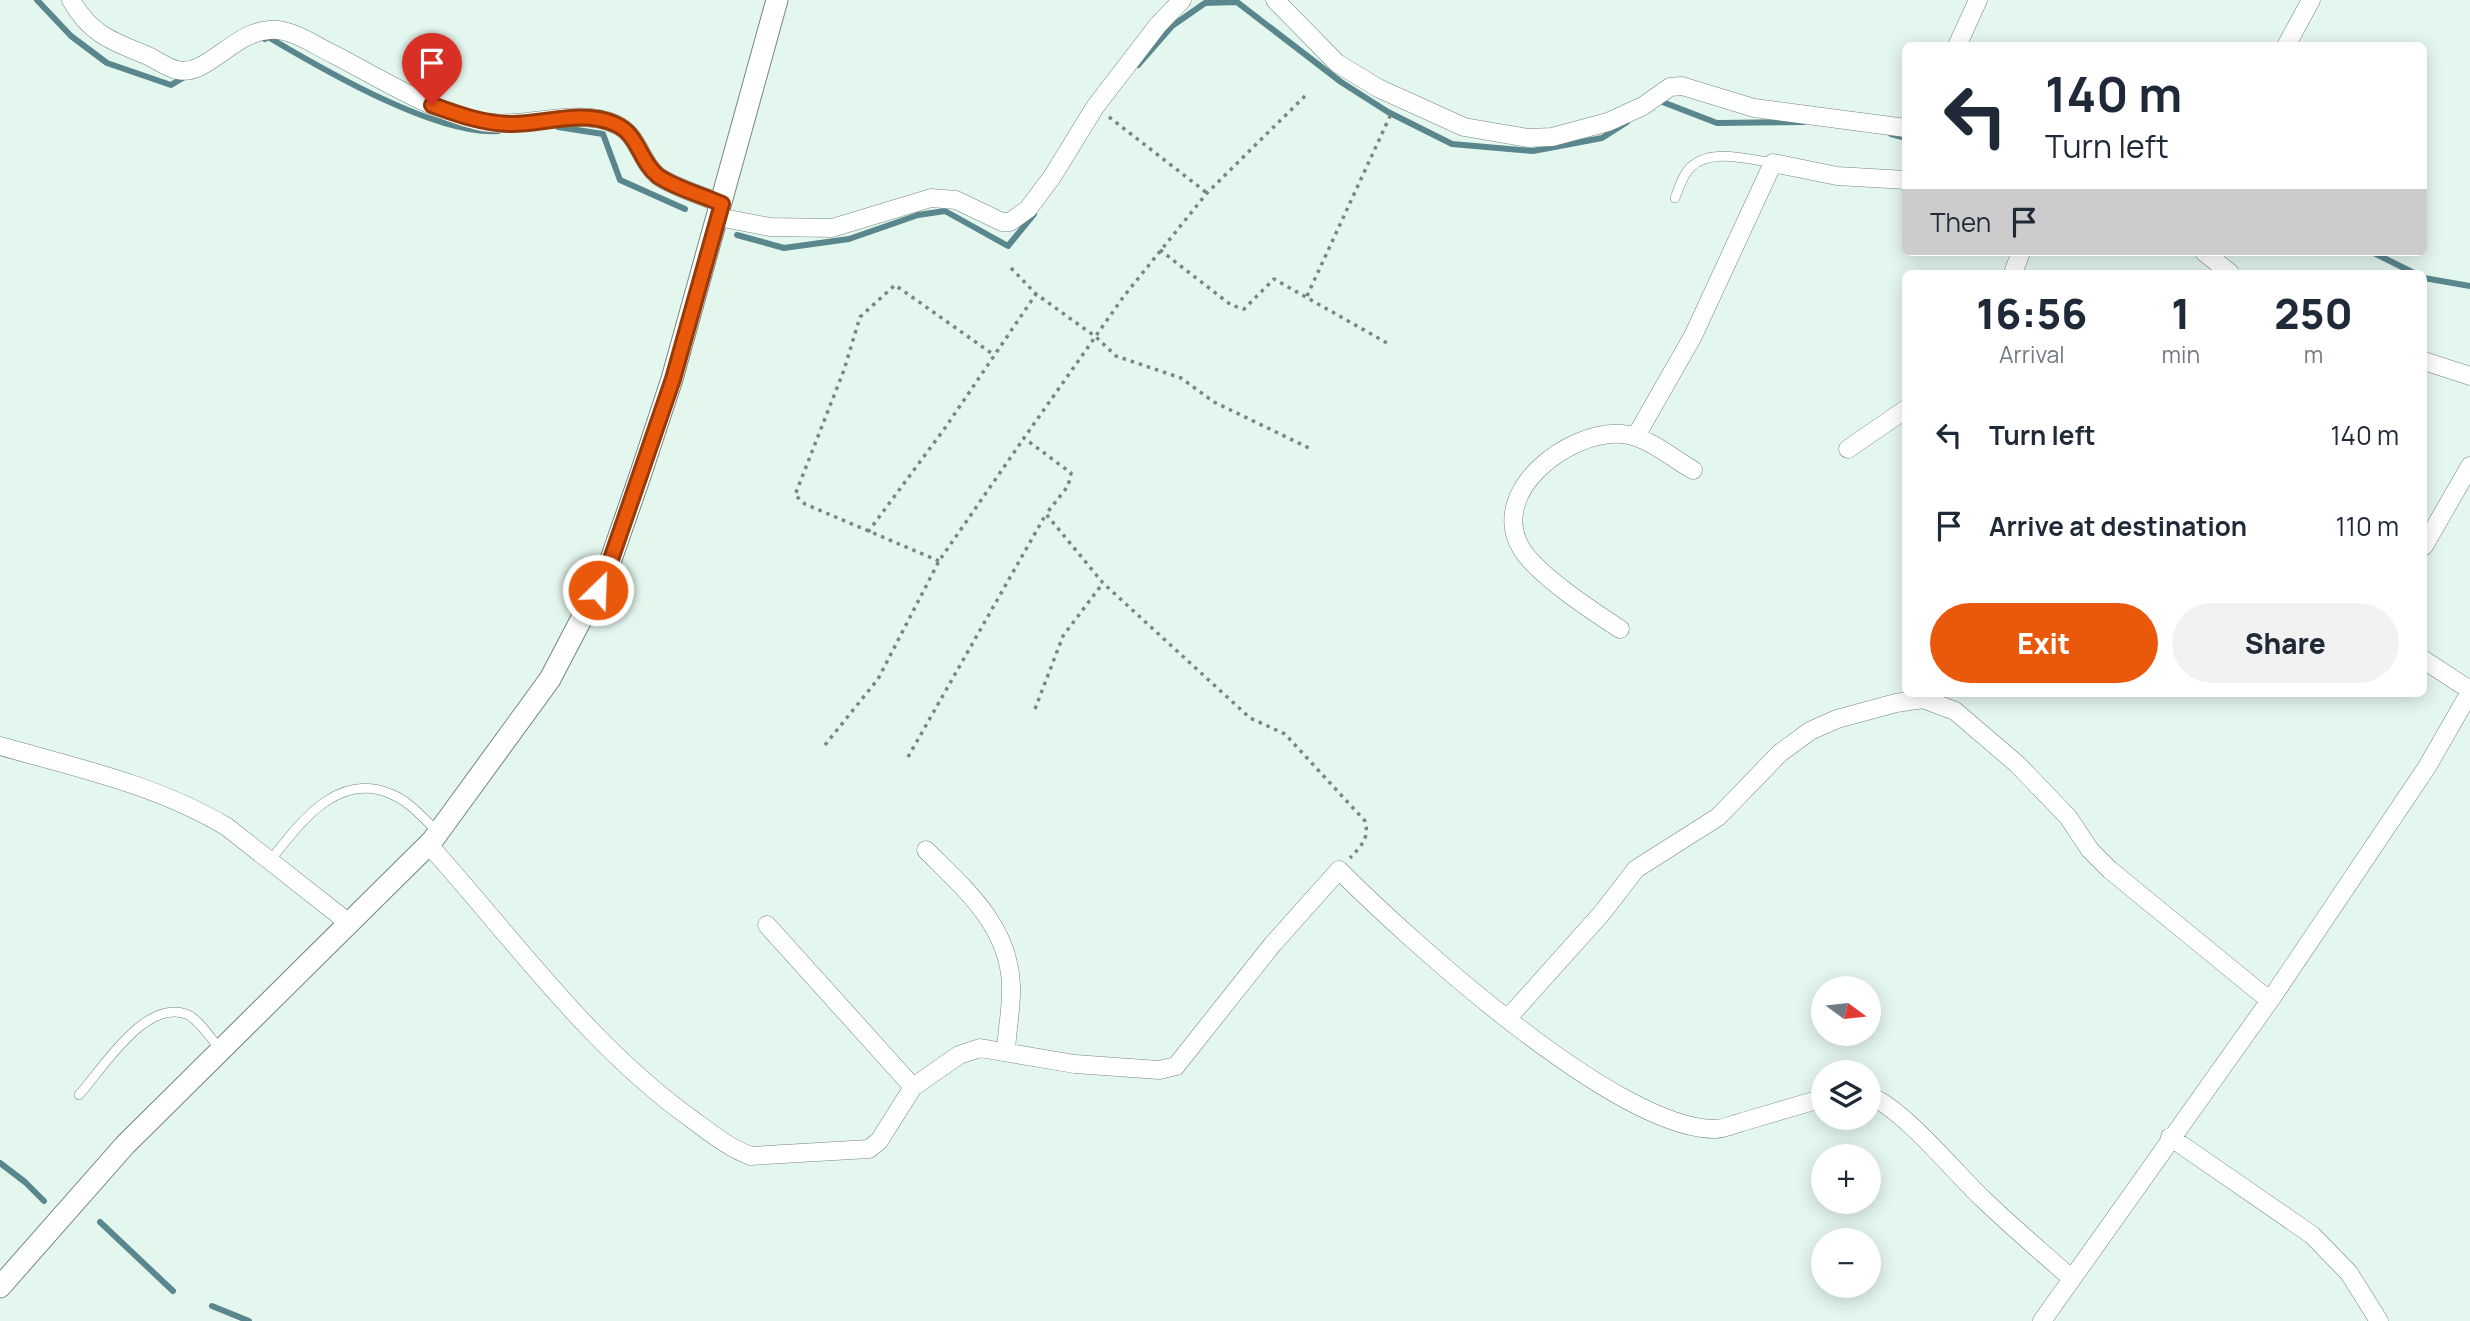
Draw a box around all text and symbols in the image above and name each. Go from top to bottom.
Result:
pin [402,33,462,105]
icon: arrive [413,44,451,82]
text: 140 m [2045,60,2182,127]
icon: left [1930,70,2021,161]
text: Turn left [2045,124,2169,168]
icon: arrive [2005,203,2043,241]
text: Then [1930,204,1991,240]
text: 16:56 [1976,284,2087,342]
text: 1 [2171,284,2190,342]
text: 250 [2274,284,2353,342]
text: Arrival [1999,338,2065,370]
text: min [2162,338,2200,370]
text: m [2304,338,2323,370]
icon: left [1930,416,1968,454]
text: Turn left [1989,417,2096,453]
text: 140 m [2330,417,2399,453]
icon: arrive [1930,507,1968,545]
text: Arrive at destination [1989,508,2247,544]
text: 110 m [2336,508,2399,544]
position arrow [561,553,635,627]
button: Exit [1930,603,2158,683]
button: Share [2172,603,2399,683]
north arrow [1811,976,1881,1046]
map controls [1811,976,1881,1298]
button: layers [1811,1060,1881,1130]
button: + [1811,1144,1881,1214]
button: − [1811,1228,1881,1298]

